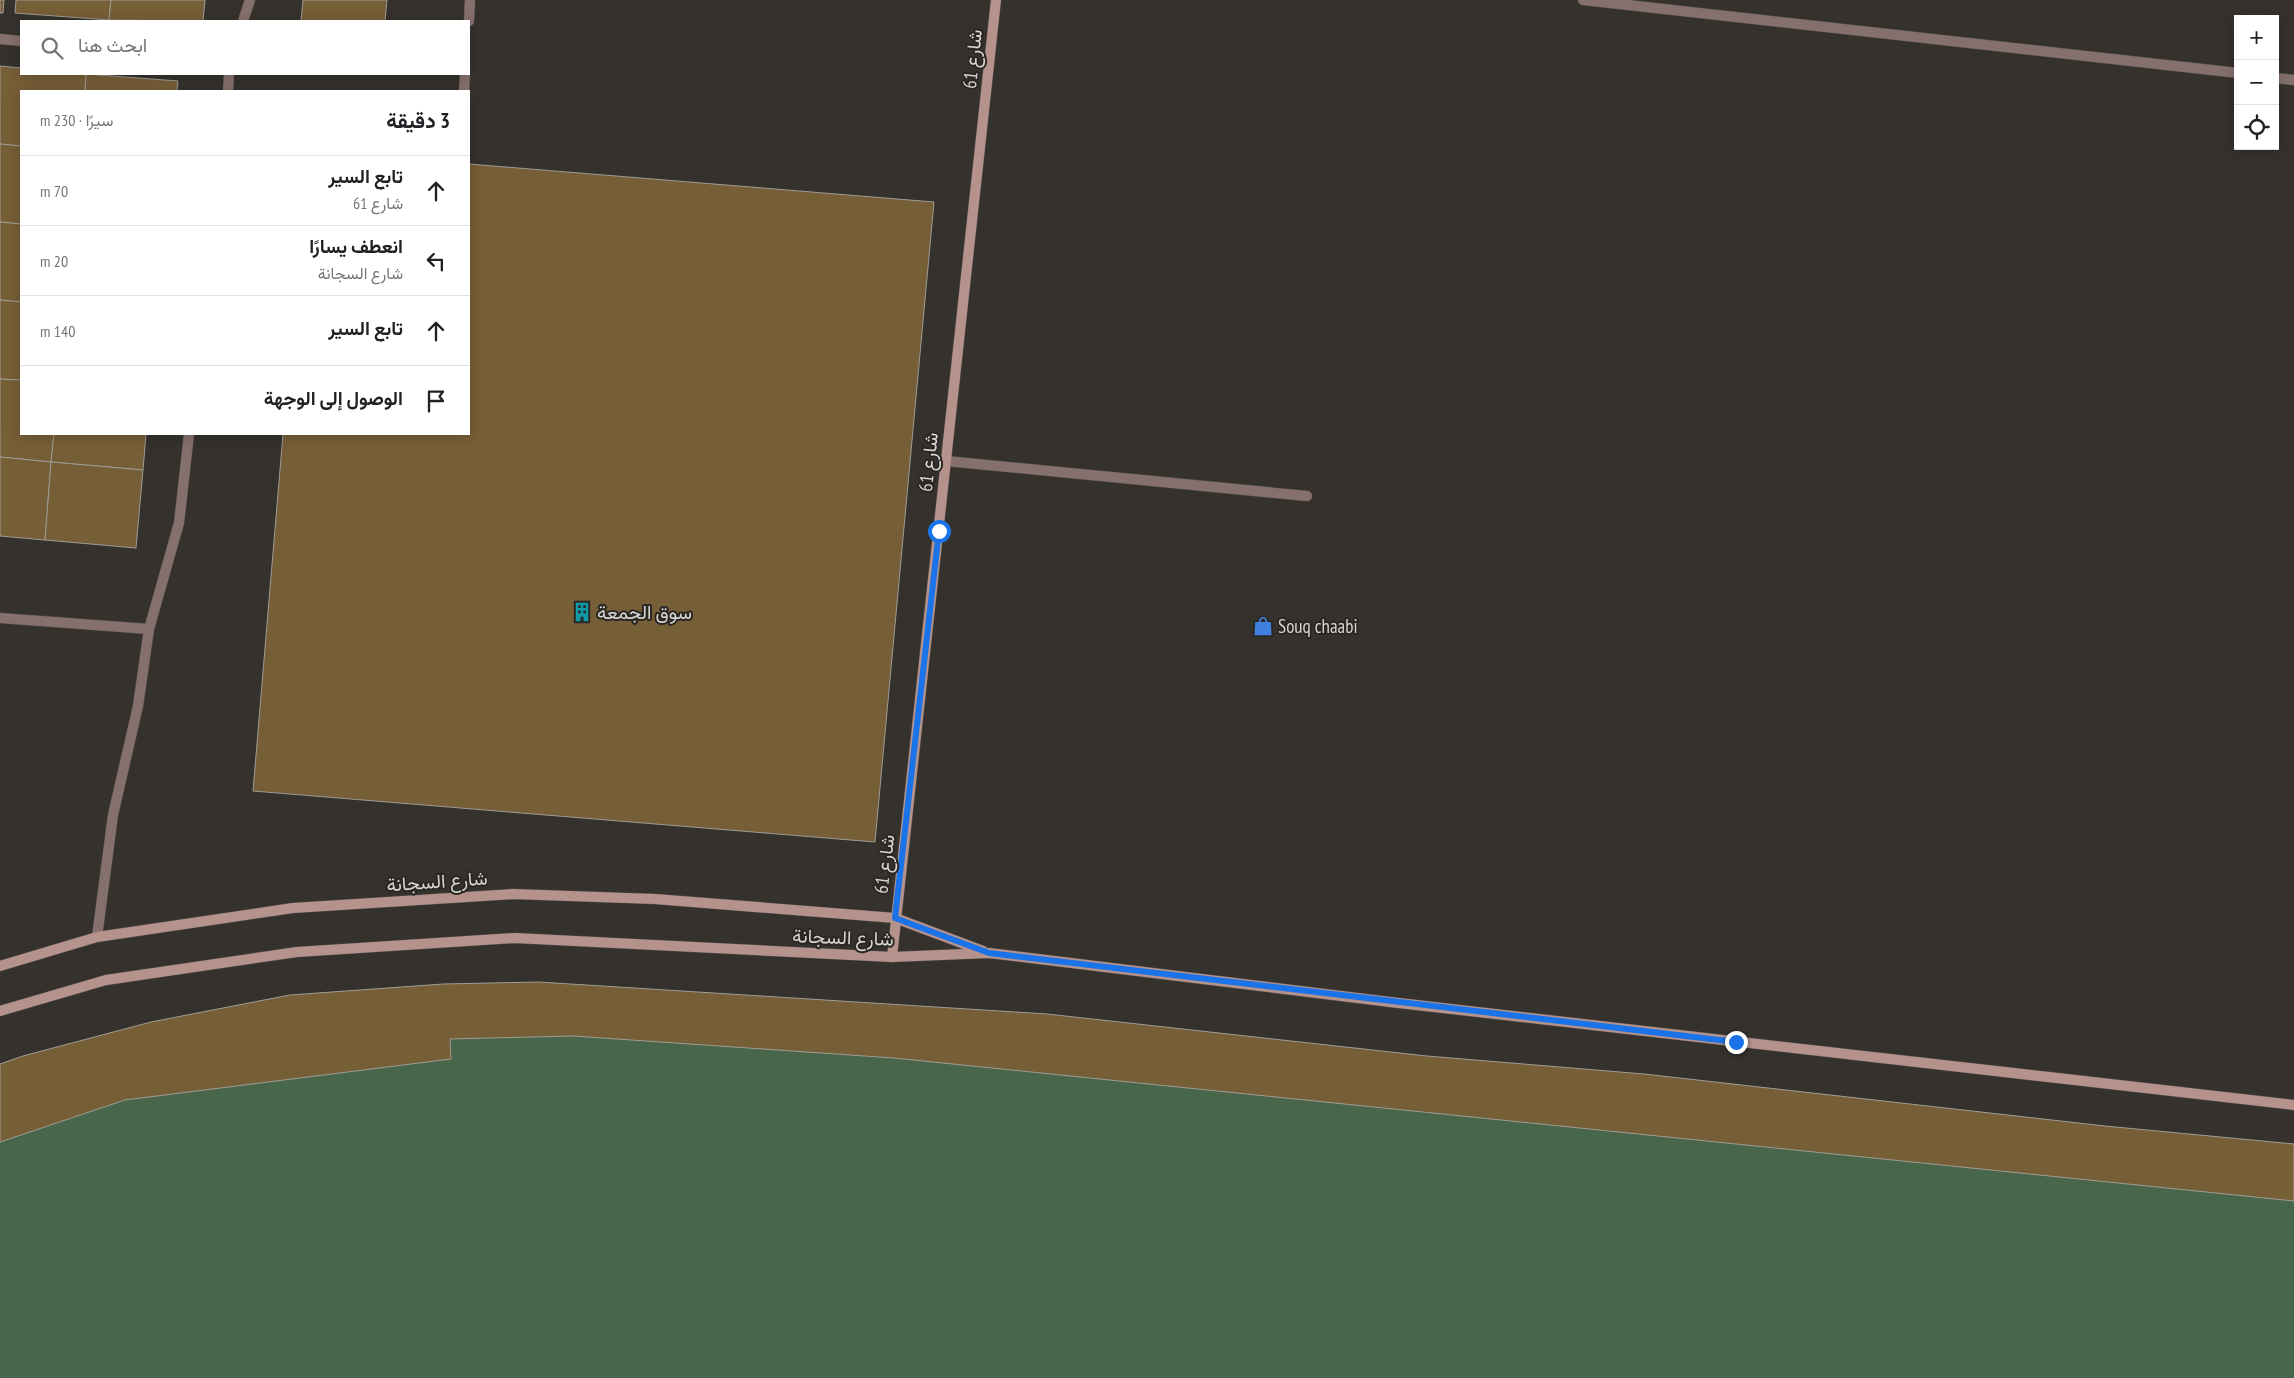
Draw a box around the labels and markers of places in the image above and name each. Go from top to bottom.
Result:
place label: سوق الجمعة [597,600,692,624]
building icon: سوق الجمعة [571,601,593,623]
place label: Souq chaabi [1278,614,1358,638]
shop icon: Souq chaabi [1252,615,1274,637]

